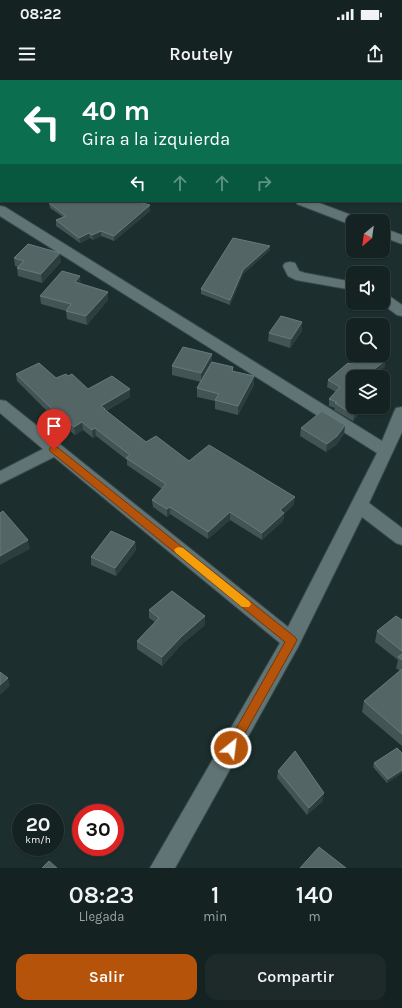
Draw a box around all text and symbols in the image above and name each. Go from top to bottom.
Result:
text: 08:22 [20,5,61,23]
icon: menu [16,43,38,65]
text: Routely [169,43,233,65]
icon: share [364,43,386,65]
text: 40 m [82,94,150,127]
icon: left [16,96,68,148]
text: Gira a la izquierda [82,128,230,150]
icon: left [127,172,149,194]
icon: ahead [169,172,191,194]
icon: ahead [211,172,233,194]
icon: right [253,172,275,194]
north arrow [346,214,390,258]
map controls [346,214,390,414]
button: sound [346,266,390,310]
button: search [346,318,390,362]
button: layers [346,370,390,414]
pin [37,409,71,450]
icon: arrive [43,415,65,437]
position arrow [210,727,252,769]
speed limit sign: 30 [72,804,124,856]
text: 20 [26,813,50,836]
text: km/h [25,834,51,846]
text: 08:23 [69,881,134,909]
text: 1 [211,881,219,909]
text: 140 [296,881,333,909]
text: Llegada [79,909,124,924]
text: min [203,909,227,924]
text: m [308,909,321,924]
button: Salir [16,954,197,1000]
button: Compartir [205,954,386,1000]

